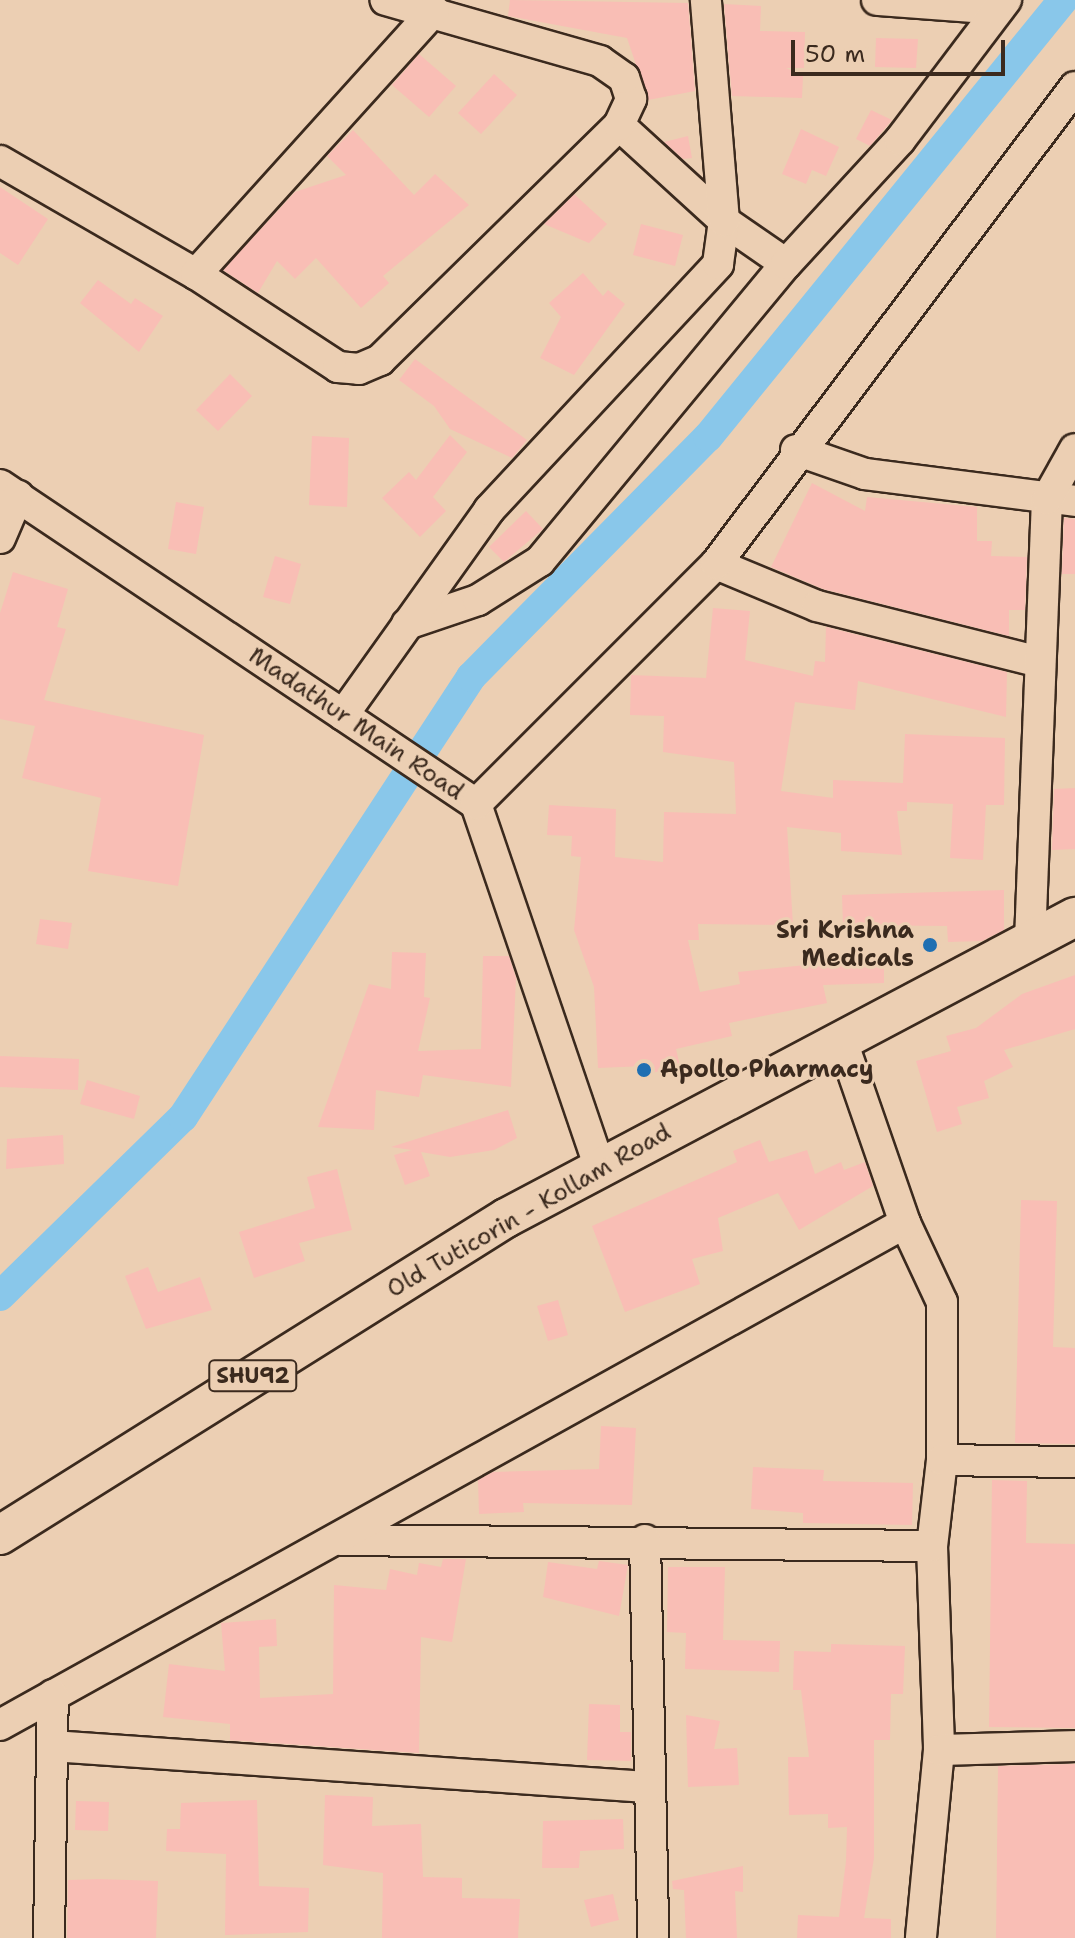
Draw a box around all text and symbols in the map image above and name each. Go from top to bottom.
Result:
scale bar [795,24,1009,74]
text: 50 m [805,38,865,70]
street label: Madathur Main Road [243,641,469,807]
place label: Sri Krishna Medicals [776,917,914,973]
marker: Sri Krishna Medicals [921,936,939,954]
place label: Apollo Pharmacy [660,1056,874,1084]
marker: Apollo Pharmacy [635,1061,653,1079]
street label: Old Tuticorin - Kollam Road [382,1118,676,1304]
road number: SHU92 [207,1358,299,1394]

